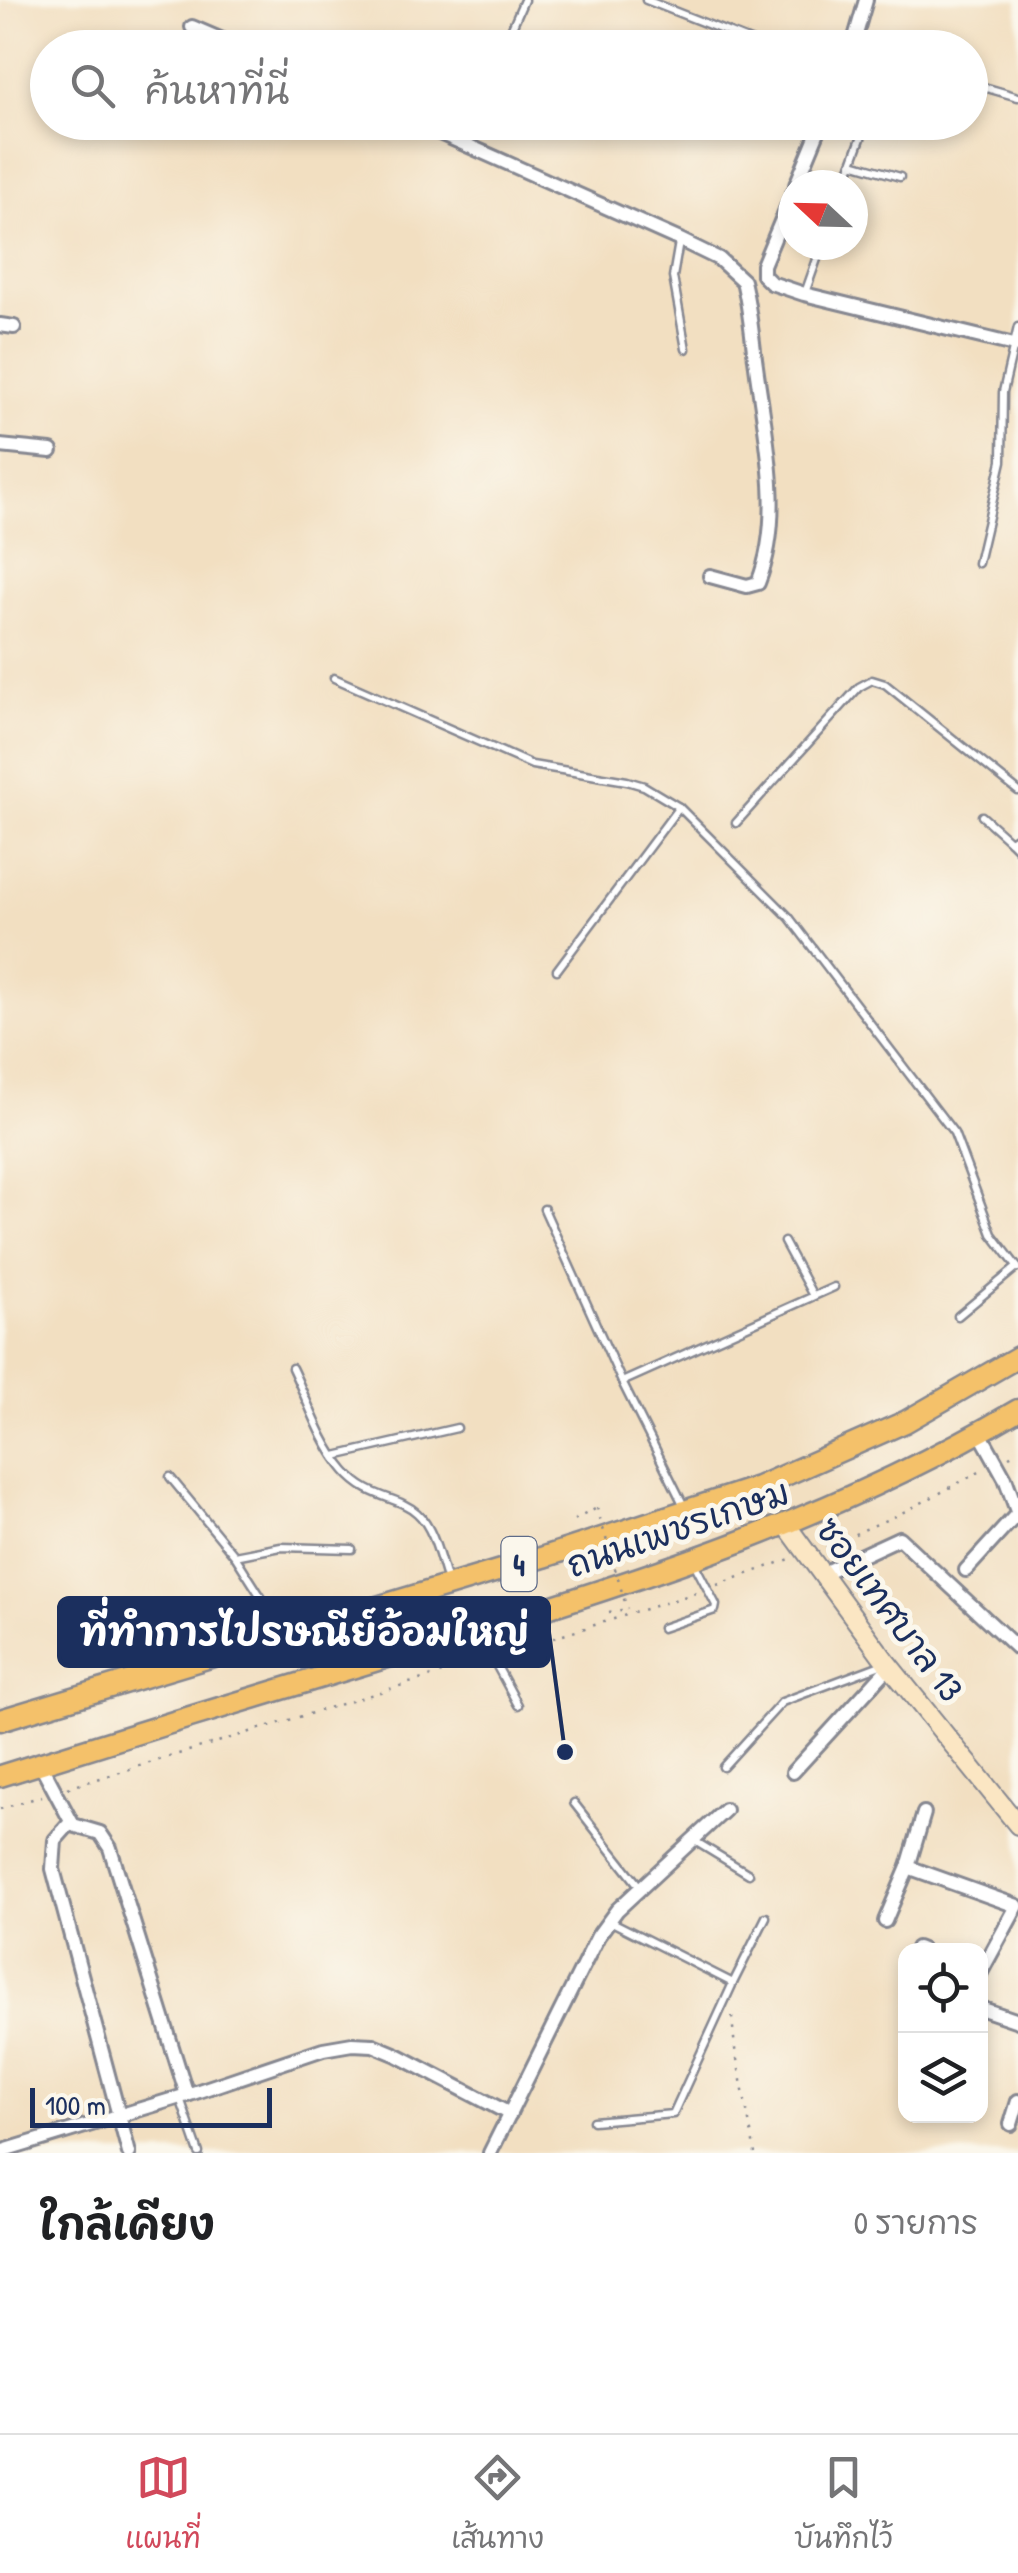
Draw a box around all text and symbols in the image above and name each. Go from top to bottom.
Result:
search box [30,30,988,140]
icon: search [65,58,120,113]
text: ค้นหาที่นี่ [145,64,289,116]
north arrow [778,170,868,260]
street label: ถนนเพชรเกษม [560,1468,796,1588]
street label: ซอยเทศบาล 13 [805,1507,975,1711]
road number: 4 [502,1537,536,1591]
text: ที่ทำการไปรษณีย์อ้อมใหญ่ [79,1596,529,1657]
callout: ที่ทำการไปรษณีย์อ้อมใหญ่ [59,1598,549,1666]
map controls [898,1943,988,2123]
button: locate [898,1943,988,2033]
button: layers [898,2033,988,2123]
scale bar [30,2083,272,2128]
text: 100 m [45,2086,106,2124]
text: ใกล้เคียง [40,2195,215,2252]
text: 0 รายการ [854,2201,978,2244]
tab: แผนที่ [125,2450,201,2559]
tab: เส้นทาง [451,2450,544,2559]
tab: บันทึกไว้ [794,2450,893,2559]

